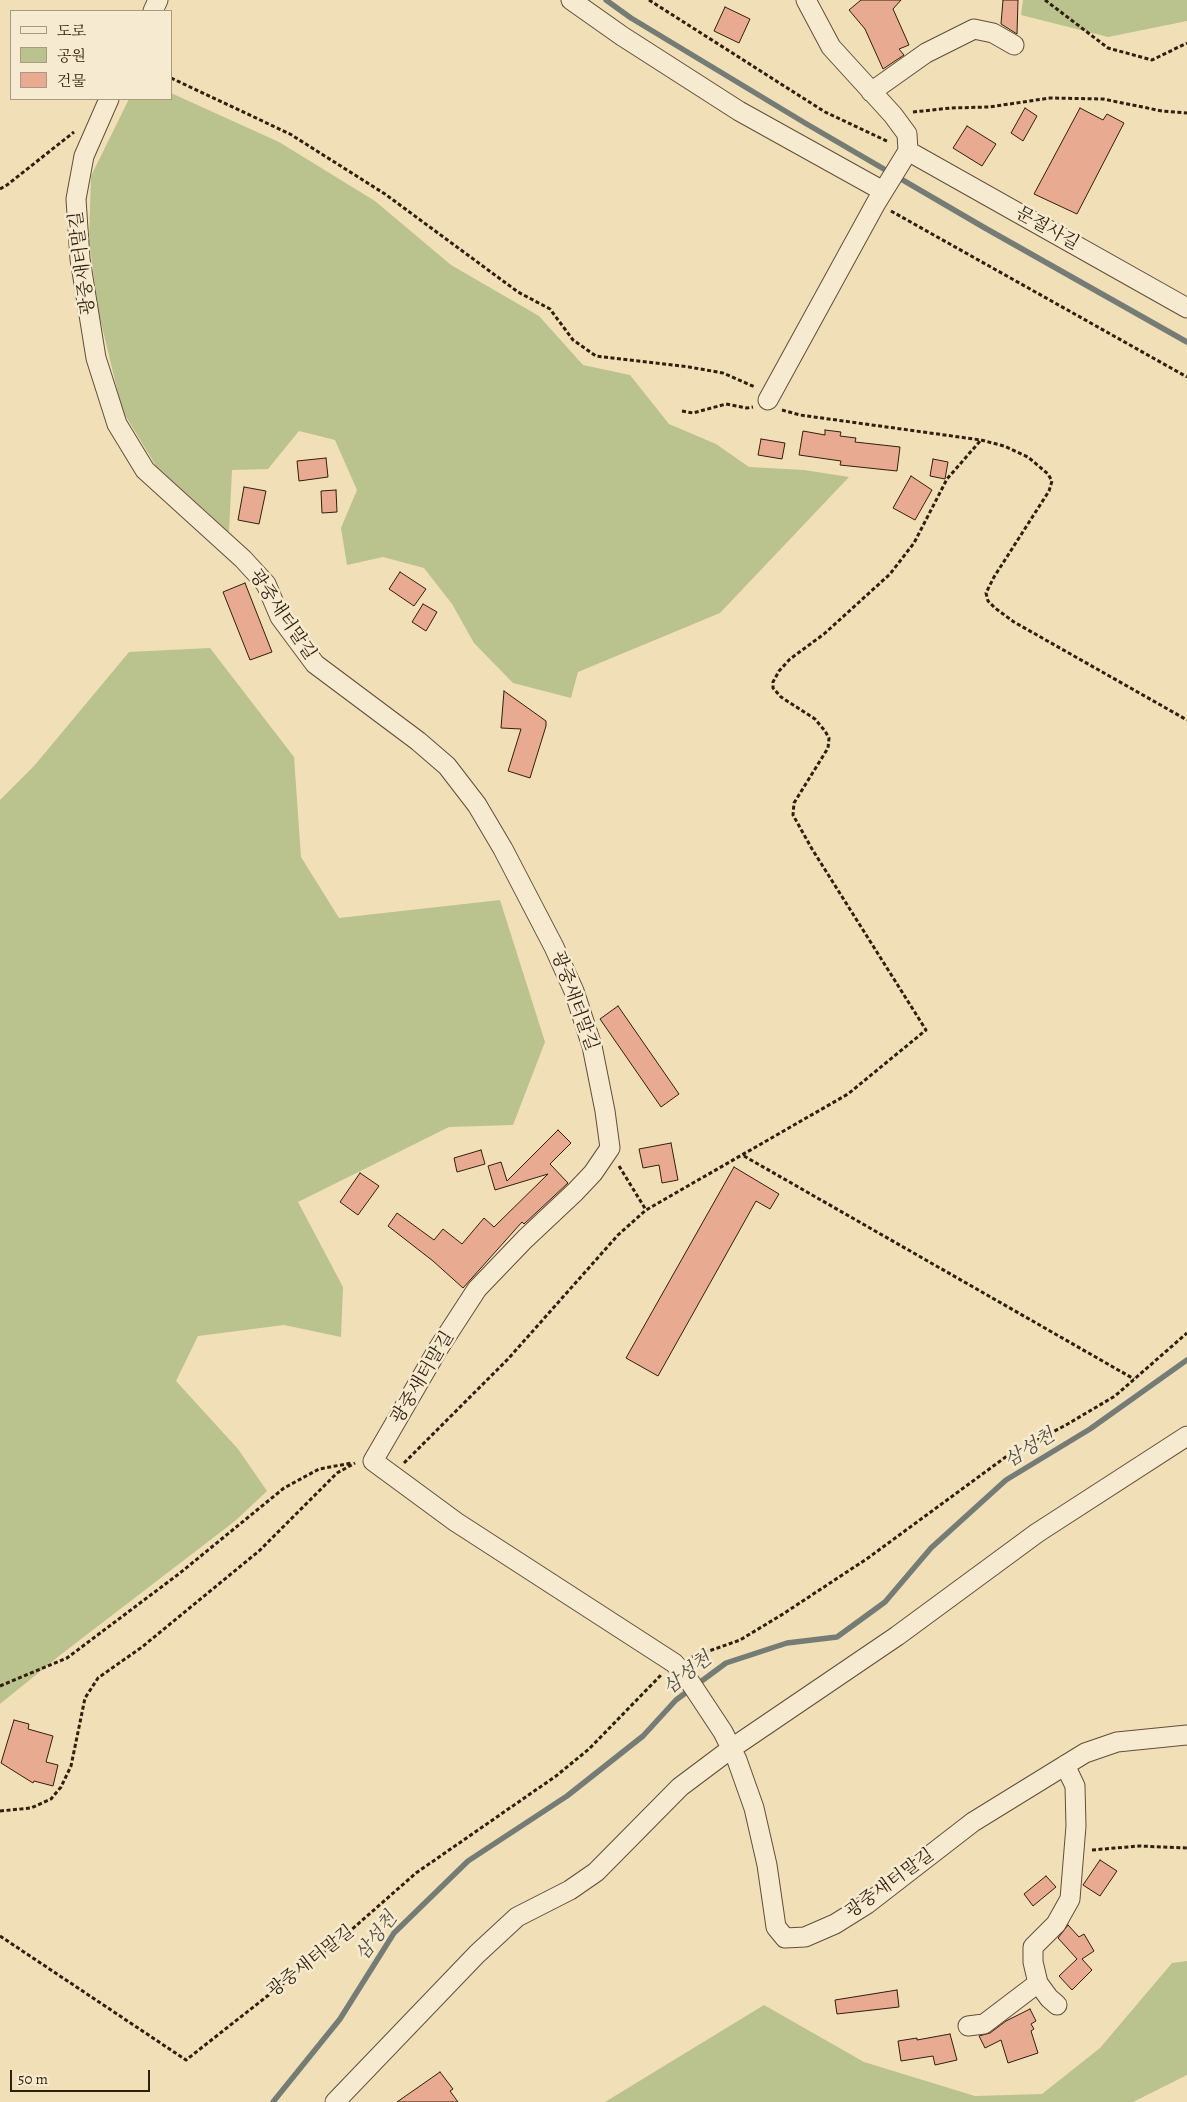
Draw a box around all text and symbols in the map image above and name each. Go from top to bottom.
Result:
legend [10,10,172,100]
text: 도로 [57,21,86,41]
text: 공원 [57,46,86,66]
text: 건물 [57,71,86,91]
street label: 문절사길 [1011,203,1083,255]
street label: 광중새터말길 [66,210,100,316]
street label: 광중새터말길 [244,566,320,664]
street label: 광중새터말길 [546,948,602,1054]
street label: 광중새터말길 [387,1328,459,1428]
water label: 삼성천 [1001,1425,1059,1473]
water label: 삼성천 [659,1648,717,1700]
street label: 광중새터말길 [841,1845,939,1923]
water label: 삼성천 [351,1908,403,1966]
street label: 광중새터말길 [263,1921,359,2003]
scale bar [12,2060,152,2092]
text: 50 m [18,2069,48,2089]

